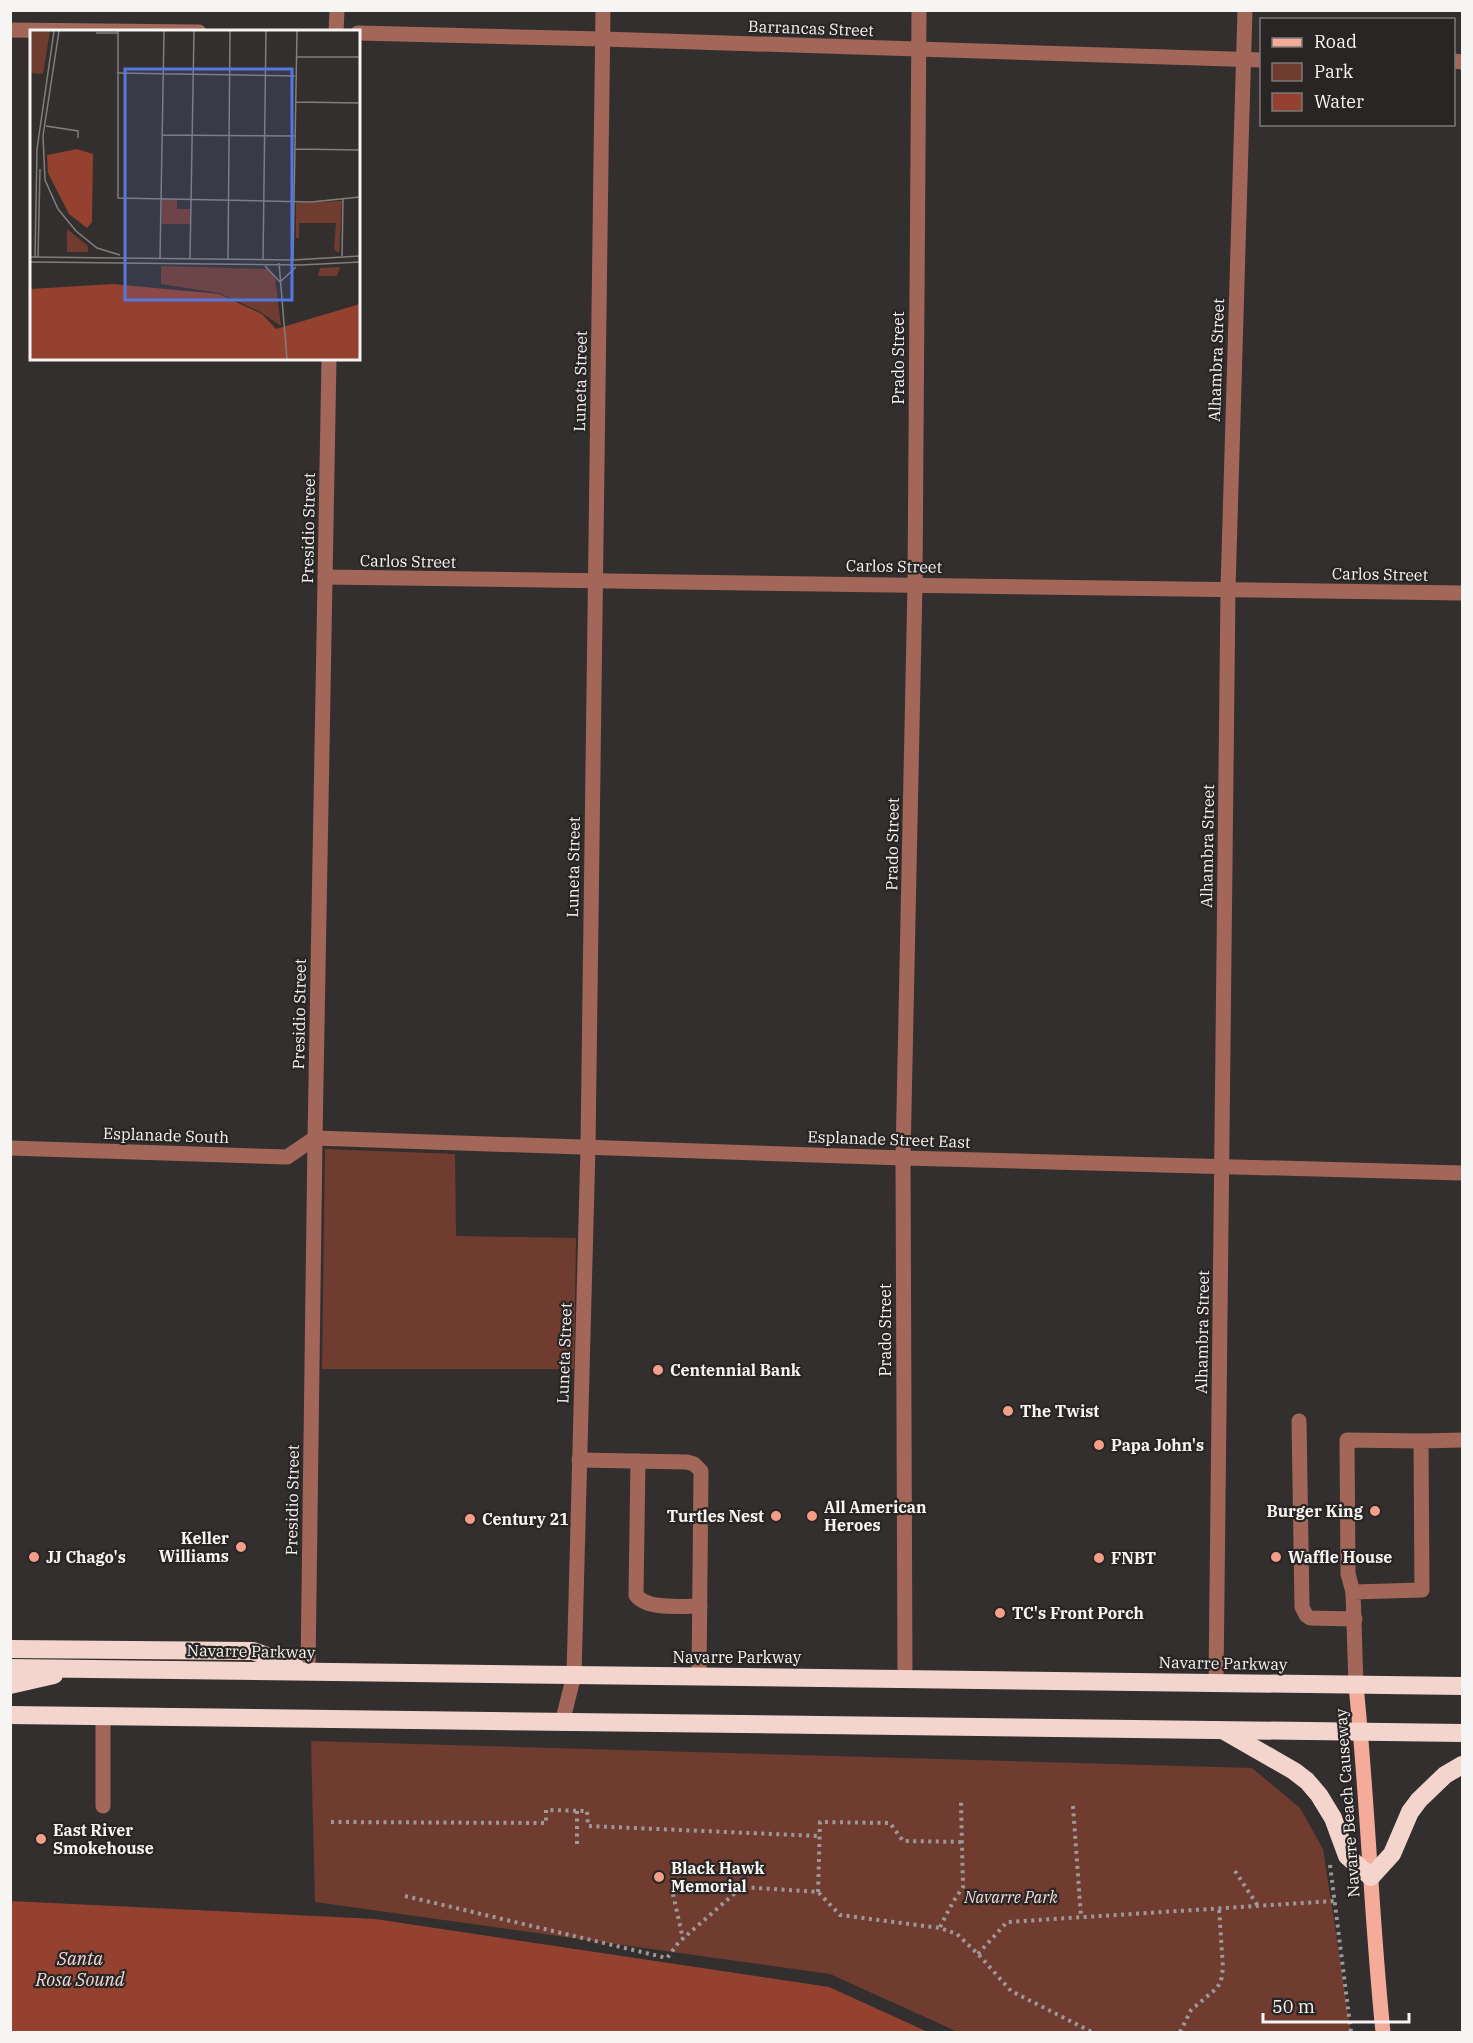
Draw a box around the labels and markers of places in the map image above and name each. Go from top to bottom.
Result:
place label: Centennial Bank [670,1360,801,1380]
marker: Centennial Bank [651,1363,665,1377]
place label: The Twist [1020,1401,1099,1421]
marker: The Twist [1001,1404,1015,1418]
place label: Papa John's [1111,1435,1204,1455]
marker: Papa John's [1092,1438,1106,1452]
place label: All American Heroes [824,1497,927,1535]
place label: Burger King [1267,1501,1364,1521]
marker: Burger King [1368,1504,1382,1518]
place label: Turtles Nest [667,1506,764,1526]
place label: Century 21 [482,1509,569,1529]
marker: Turtles Nest [769,1509,783,1523]
marker: All American Heroes [805,1509,819,1523]
marker: Century 21 [463,1512,477,1526]
place label: Keller Williams [159,1528,229,1566]
marker: Keller Williams [234,1540,248,1554]
place label: JJ Chago's [46,1547,126,1567]
place label: Waffle House [1288,1547,1392,1567]
place label: FNBT [1111,1548,1156,1568]
marker: JJ Chago's [27,1550,41,1564]
marker: Waffle House [1269,1550,1283,1564]
marker: FNBT [1092,1551,1106,1565]
place label: TC's Front Porch [1012,1603,1144,1623]
marker: TC's Front Porch [993,1606,1007,1620]
place label: East River Smokehouse [53,1820,154,1858]
marker: East River Smokehouse [34,1832,48,1846]
place label: Black Hawk Memorial [671,1858,765,1896]
marker: Black Hawk Memorial [652,1870,666,1884]

